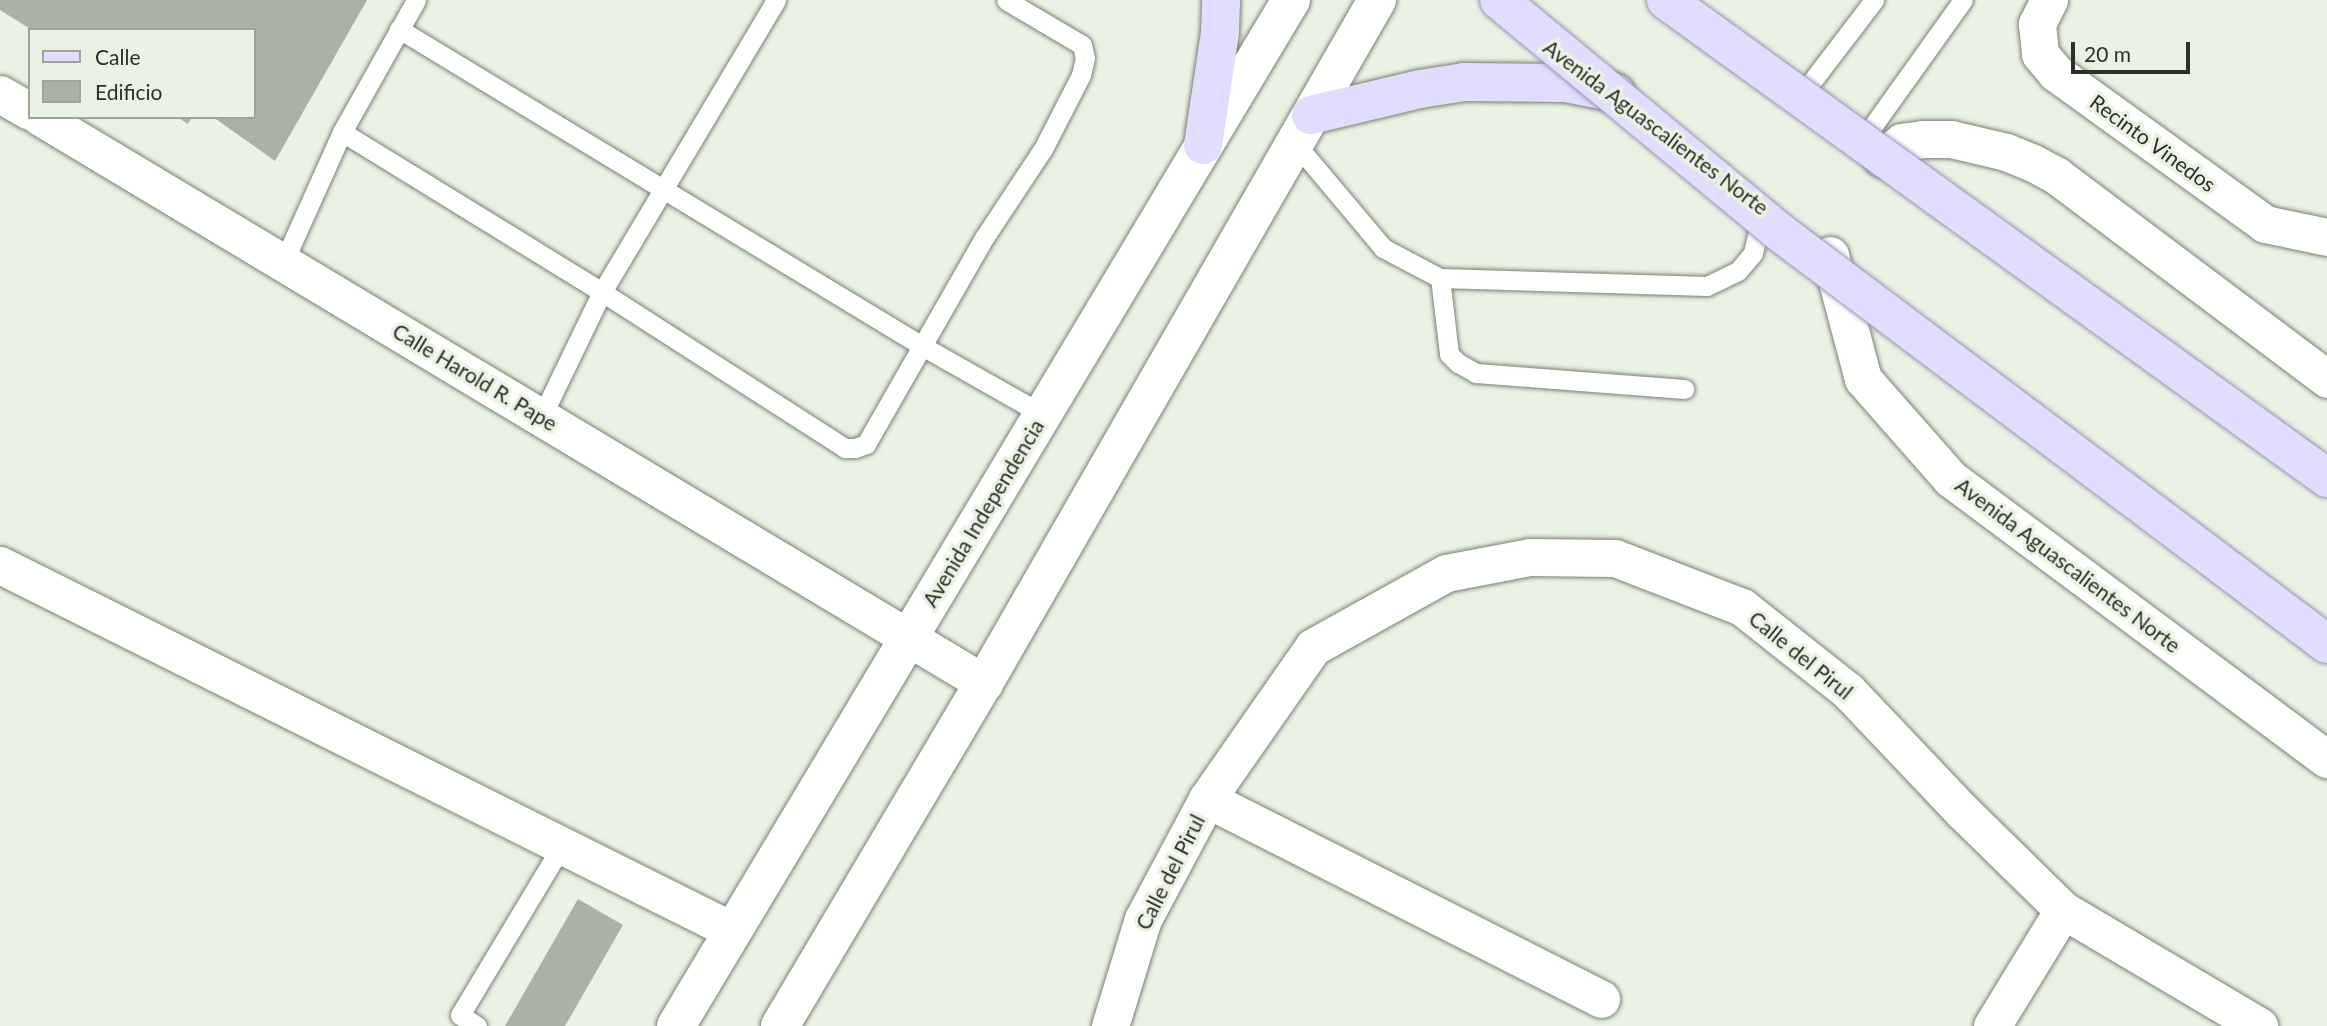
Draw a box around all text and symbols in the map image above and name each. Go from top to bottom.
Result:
legend [28,28,256,119]
scale bar [2075,28,2194,72]
street label: Avenida Aguascalientes Norte [1538,34,1774,220]
text: 20 m [2084,41,2131,66]
text: Calle [95,44,140,69]
text: Edificio [95,79,162,104]
street label: Recinto Vinedos [2085,89,2221,197]
street label: Calle Harold R. Pape [388,318,562,436]
street label: Avenida Independencia [917,415,1049,611]
street label: Avenida Aguascalientes Norte [1950,472,2186,658]
street label: Calle del Pirul [1744,606,1858,704]
street label: Calle del Pirul [1130,810,1210,934]

